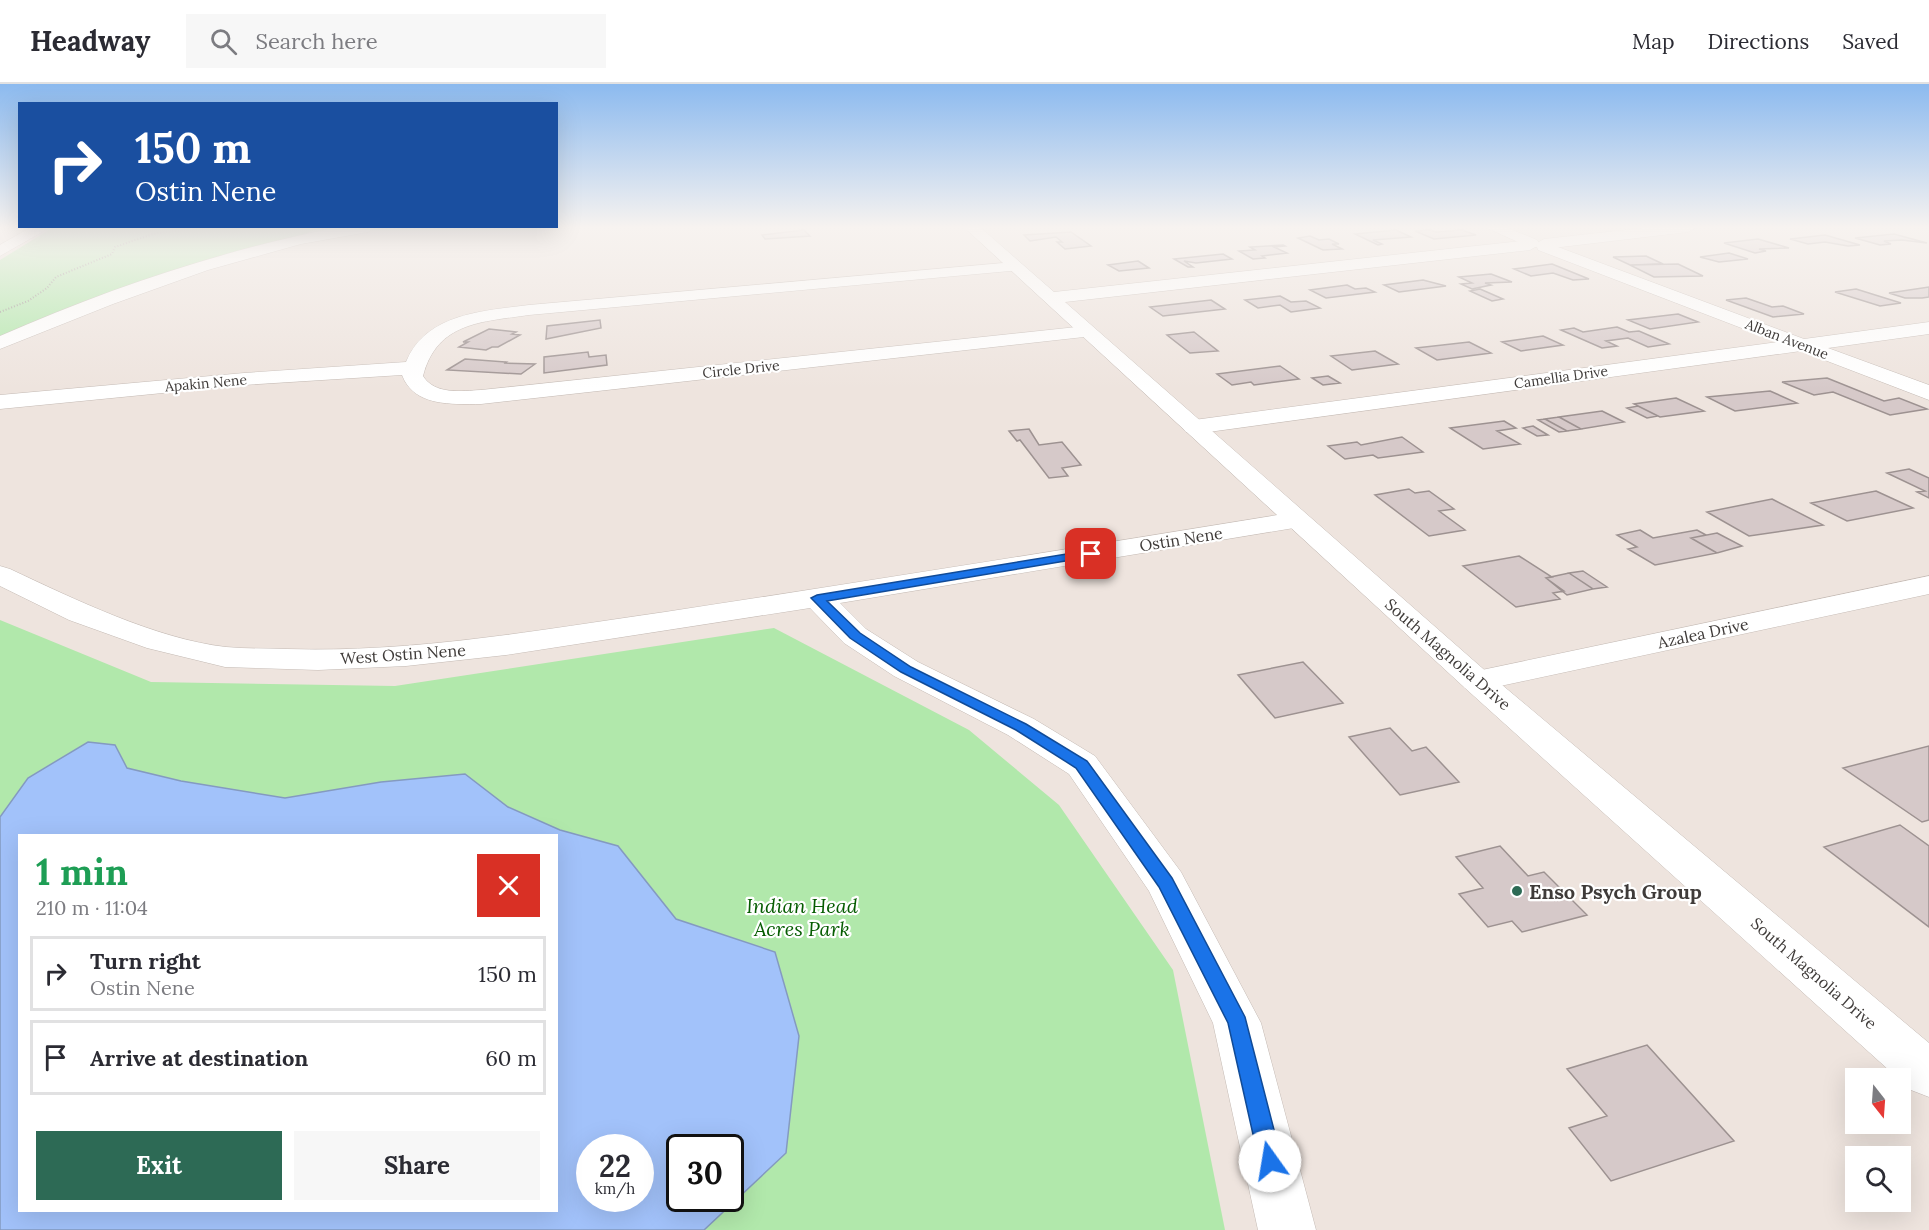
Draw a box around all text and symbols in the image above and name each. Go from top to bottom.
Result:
search box [186,14,606,68]
text: Headway [30,23,150,59]
icon: search [207,25,240,58]
text: Search here [255,27,378,55]
text: Map [1632,28,1675,55]
text: Directions [1708,28,1809,55]
text: Saved [1842,28,1899,55]
text: 150 m [135,121,251,175]
icon: right [36,126,114,204]
text: Ostin Nene [135,174,276,208]
street label: Alban Avenue [1742,315,1832,363]
street label: Circle Drive [702,356,781,382]
street label: Camellia Drive [1513,361,1609,392]
street label: Apakin Nene [163,370,248,396]
street label: Ostin Nene [1138,523,1224,555]
pin [1065,528,1116,579]
icon: arrive [1074,537,1107,570]
street label: South Magnolia Drive [1381,594,1515,714]
street label: Azalea Drive [1655,614,1751,653]
street label: West Ostin Nene [340,640,467,668]
text: 1 min [36,849,128,895]
button: close [477,854,540,917]
place label: Enso Psych Group [1529,879,1702,904]
marker: Enso Psych Group [1510,884,1524,898]
park label: Indian Head Acres Park [746,893,859,941]
text: 210 m · 11:04 [36,895,148,920]
street label: South Magnolia Drive [1747,913,1881,1033]
text: Turn right [90,947,201,975]
icon: right [39,957,72,990]
text: 150 m [478,960,537,988]
text: Ostin Nene [90,975,195,1000]
icon: arrive [39,1041,72,1074]
text: Arrive at destination [90,1044,308,1072]
text: 60 m [485,1044,537,1072]
north arrow [1845,1068,1911,1134]
map controls [1845,1068,1911,1212]
position arrow [1238,1129,1302,1193]
button: Exit [36,1131,282,1200]
button: Share [294,1131,540,1200]
speed limit sign: 30 [666,1134,744,1212]
button: search [1845,1146,1911,1212]
text: 22 [599,1147,631,1185]
text: km/h [595,1179,635,1198]

